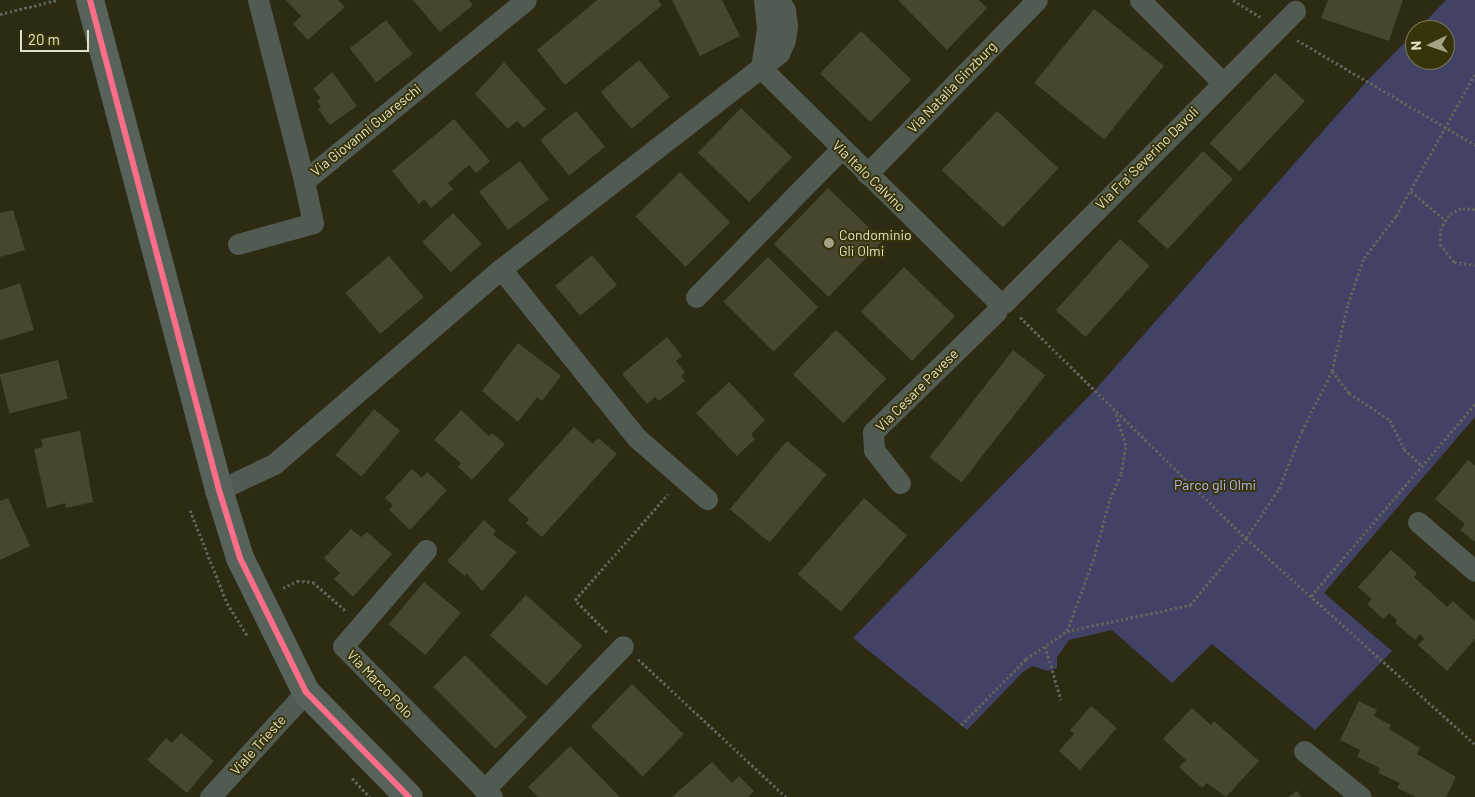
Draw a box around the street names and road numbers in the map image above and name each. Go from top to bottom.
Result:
street label: Via Natalia Ginzburg [904,38,1000,136]
street label: Via Giovanni Guareschi [307,80,425,180]
street label: Via Fra' Severino Davoli [1092,103,1202,213]
street label: Via Italo Calvino [829,137,909,215]
street label: Via Cesare Pavese [872,345,962,435]
street label: Via Marco Polo [343,646,417,722]
street label: Viale Trieste [227,712,289,778]

